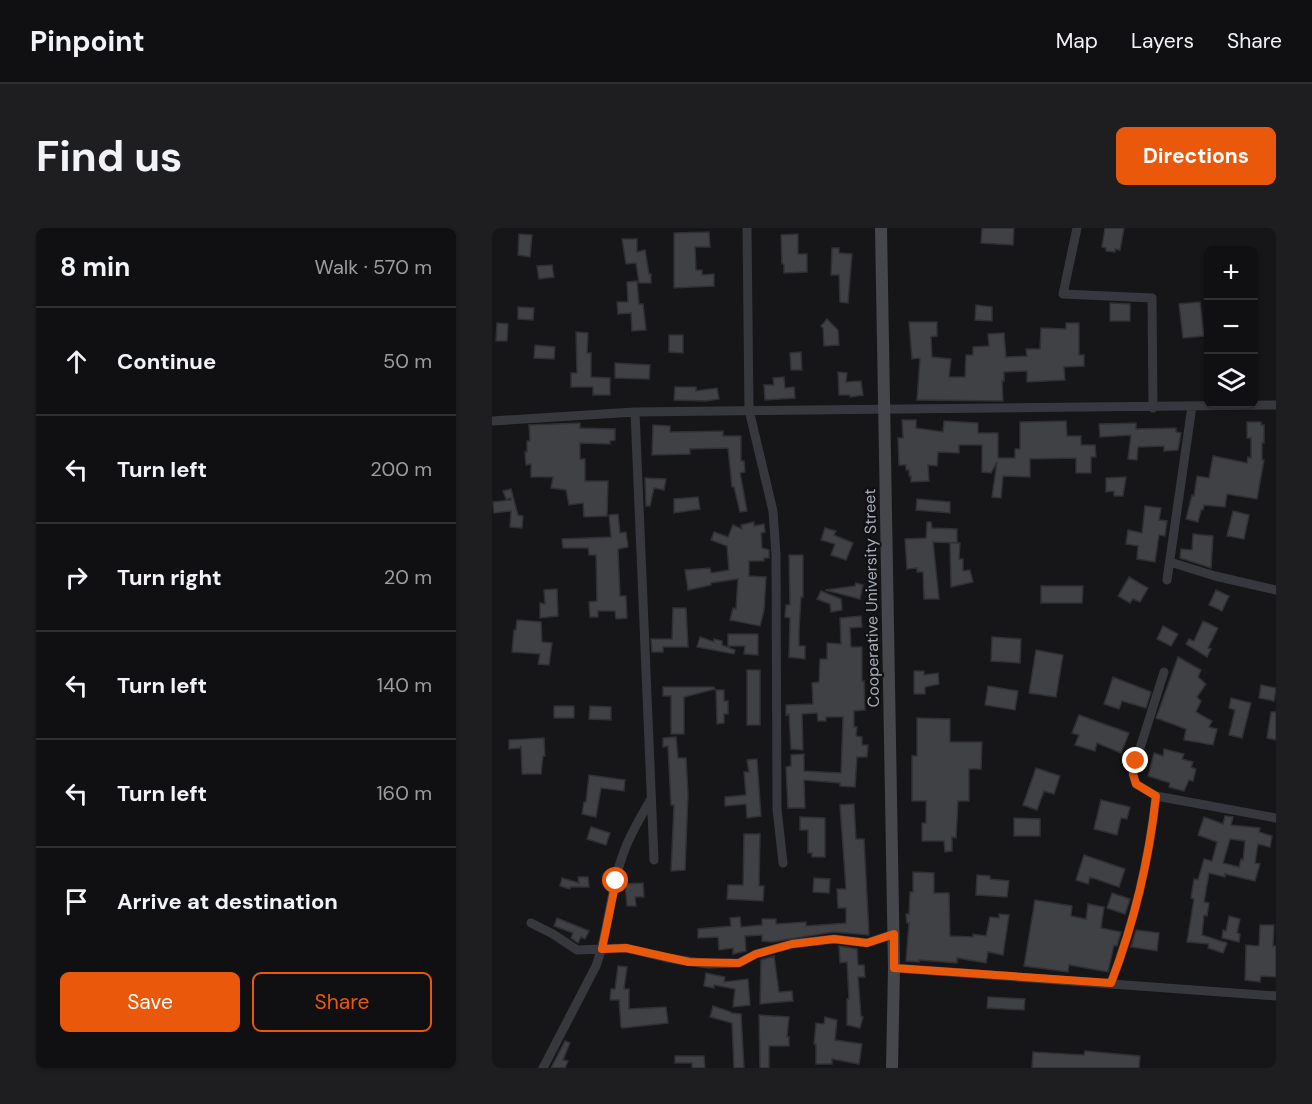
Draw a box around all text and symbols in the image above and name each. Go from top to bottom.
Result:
text: Pinpoint [30,23,145,60]
text: Map [1056,27,1098,55]
text: Layers [1131,27,1194,55]
text: Share [1227,27,1282,55]
button: Directions [1116,127,1276,185]
text: Find us [36,129,182,184]
map controls [1204,246,1258,408]
button: + [1204,246,1258,300]
text: 8 min [60,250,130,284]
text: Walk · 570 m [315,254,432,280]
button: − [1204,300,1258,354]
icon: ahead [60,345,93,378]
text: Continue [117,347,216,376]
text: 50 m [383,348,432,374]
button: layers [1204,354,1258,408]
icon: left [60,453,93,486]
text: Turn left [117,455,207,484]
text: 200 m [370,456,432,482]
street label: Cooperative University Street [859,489,884,707]
icon: right [60,561,93,594]
text: Turn right [117,563,222,592]
text: 20 m [384,564,432,590]
icon: left [60,669,93,702]
text: Turn left [117,671,207,700]
text: 140 m [377,672,432,698]
route end [1122,747,1148,773]
icon: left [60,777,93,810]
text: Turn left [117,779,207,808]
text: 160 m [376,780,432,806]
route start [602,867,628,893]
icon: arrive [60,885,93,918]
text: Arrive at destination [117,887,338,916]
button: Save [60,972,240,1032]
button: Share [252,972,432,1032]

